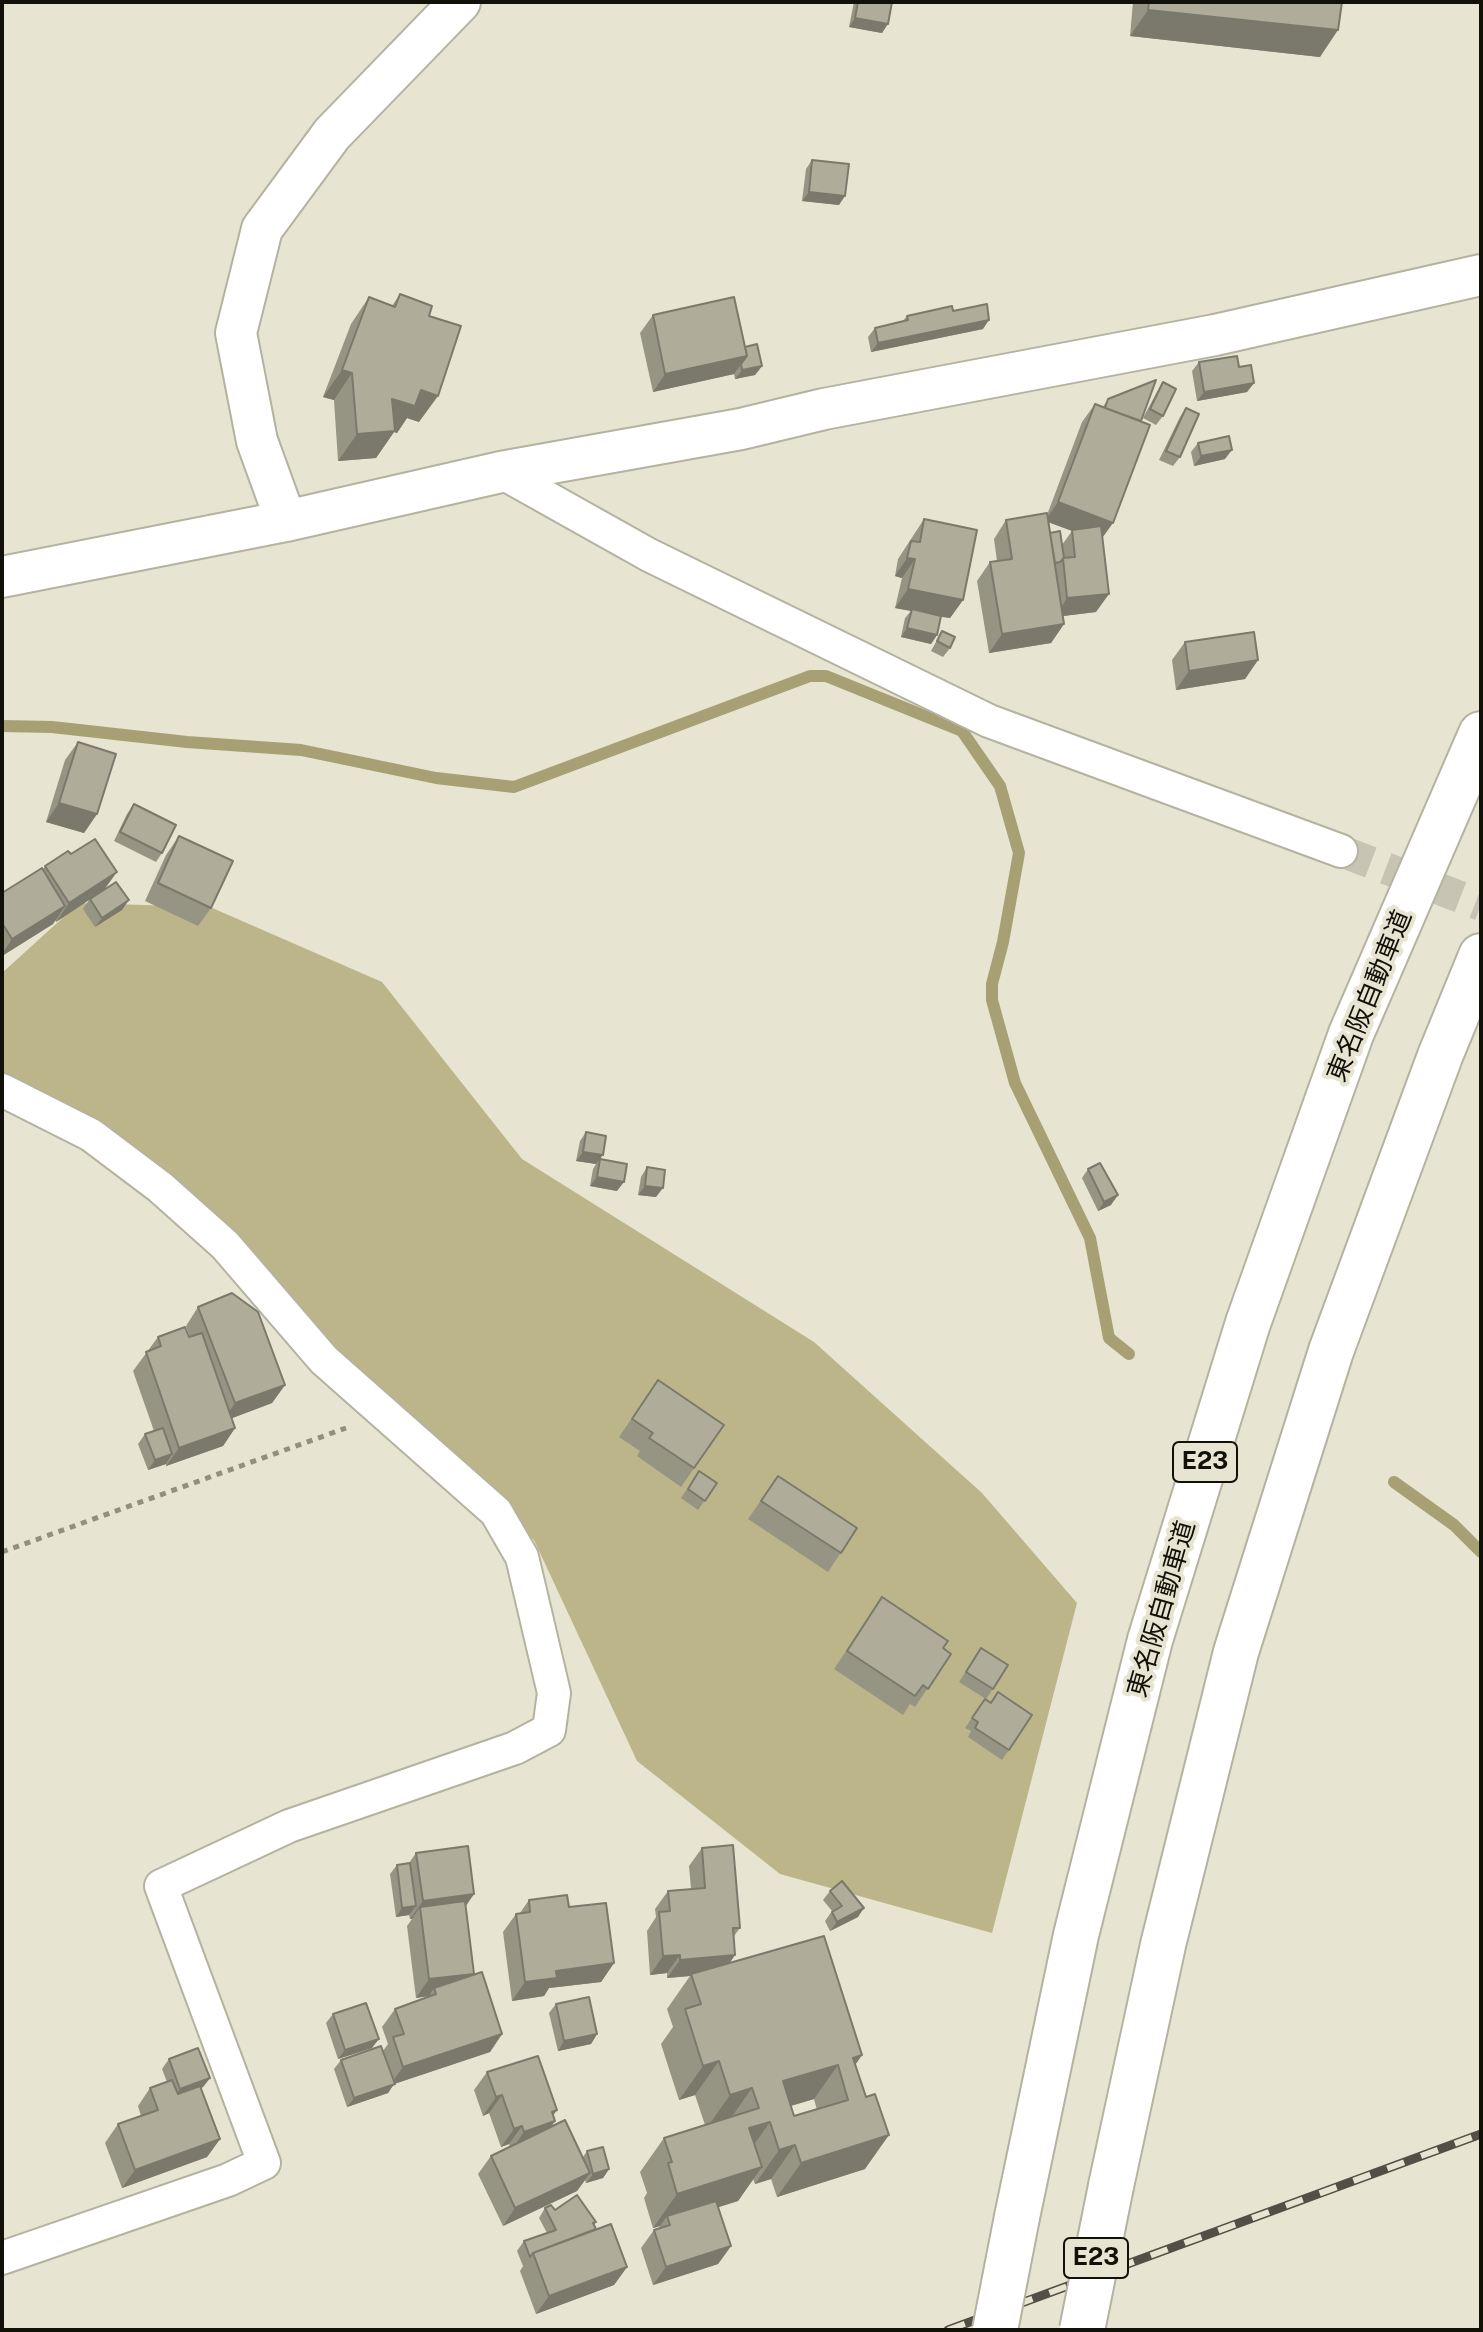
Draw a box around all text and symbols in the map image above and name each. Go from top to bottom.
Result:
street label: 東名阪自動車道 [1321,906,1419,1086]
road number: E23 [1173,1442,1237,1482]
street label: 東名阪自動車道 [1122,1517,1202,1701]
road number: E23 [1064,2238,1128,2278]

